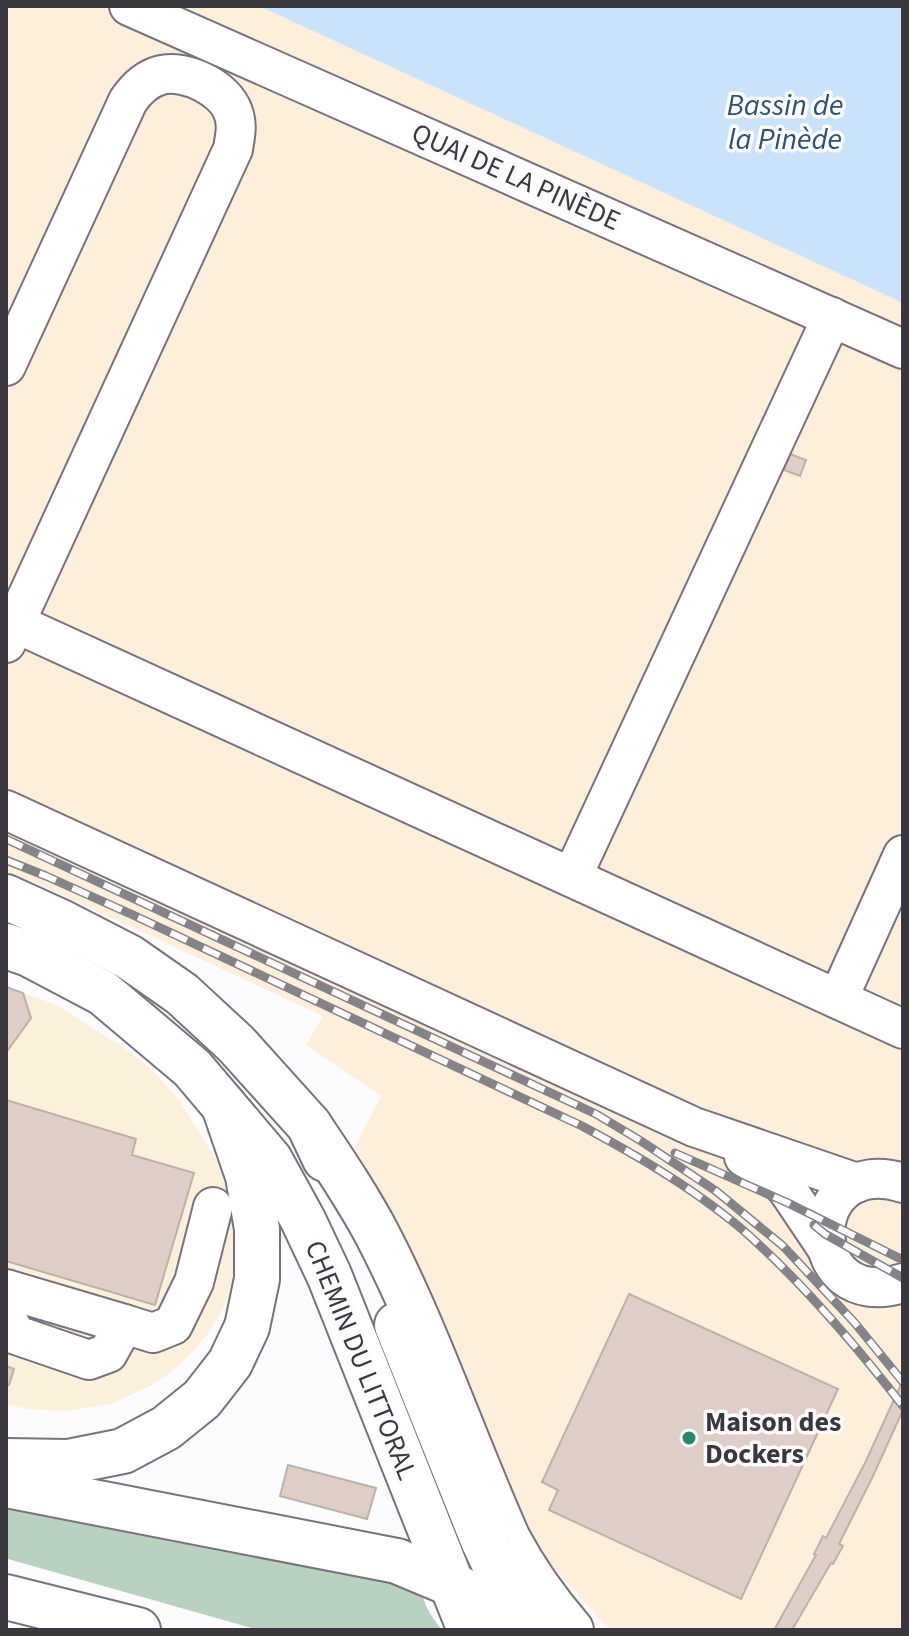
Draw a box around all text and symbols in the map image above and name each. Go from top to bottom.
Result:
water label: Bassin de la Pinède [727,84,843,161]
street label: QUAI DE LA PINÈDE [405,113,627,241]
street label: CHEMIN DU LITTORAL [295,1234,427,1486]
place label: Maison des Dockers [705,1402,841,1474]
marker: Maison des Dockers [680,1429,698,1447]

